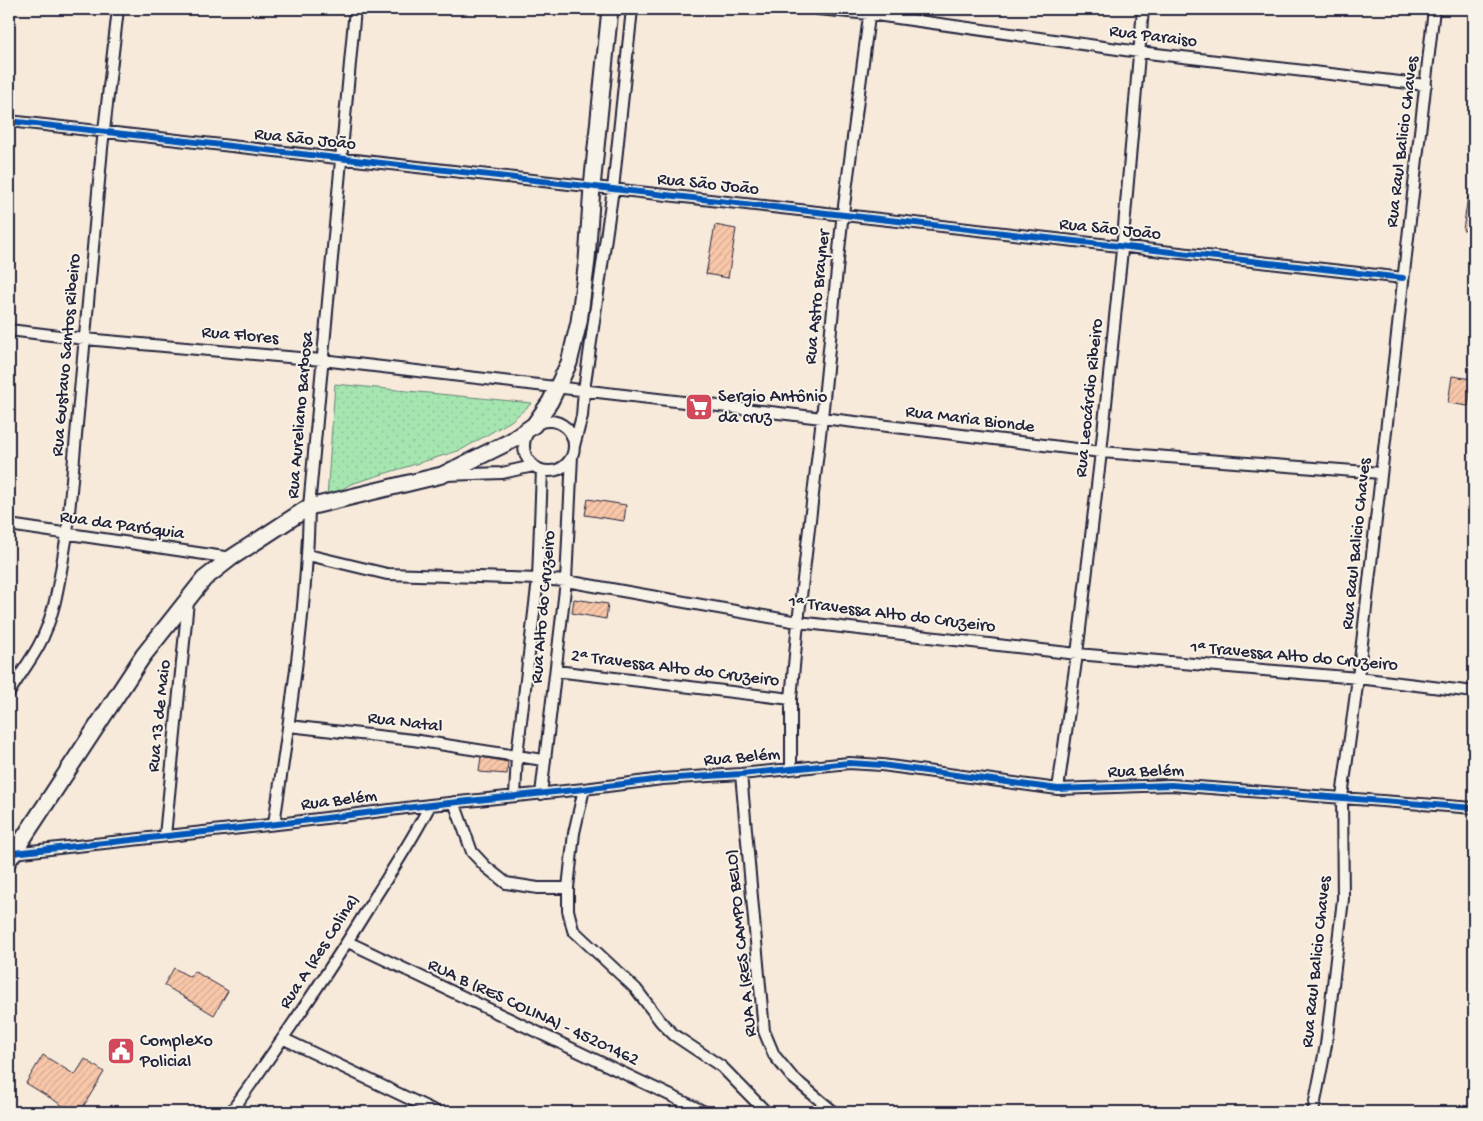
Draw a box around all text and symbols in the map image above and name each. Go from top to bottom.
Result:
street label: Rua Paraiso [1108,21,1198,53]
street label: Rua Raul Balicio Chaves [1382,54,1424,229]
street label: Rua São João [253,124,357,156]
street label: Rua São João [656,169,760,201]
street label: Rua São João [1058,214,1162,246]
street label: Rua Astro Brayner [800,227,836,365]
street label: Rua Gustavo Santos Ribeiro [48,253,86,457]
street label: Rua Leocárdio Ribeiro [1071,318,1109,478]
street label: Rua Flores [201,322,281,350]
street label: Rua Aureliano Barbosa [283,329,319,500]
place label: Sergio Antônio da cruz [718,387,827,429]
supermarket icon: Sergio Antônio da cruz [684,392,714,422]
street label: Rua Maria Bionde [904,402,1036,438]
street label: Rua Raul Balicio Chaves [1338,456,1377,631]
street label: Rua da Paróquia [58,507,187,545]
street label: Rua Alto do Cruzeiro [527,530,561,684]
street label: 1ª Travessa Alto do Cruzeiro [786,592,997,638]
street label: 1ª Travessa Alto do Cruzeiro [1188,637,1399,677]
street label: 2ª Travessa Alto do Cruzeiro [570,646,780,692]
street label: Rua 13 de Maio [144,659,176,773]
street label: Rua Natal [366,708,444,738]
street label: Rua Belém [703,744,781,772]
street label: Rua Belém [1107,761,1185,783]
street label: Rua Belém [300,786,379,816]
street label: RUA A (RES CAMPO BELO) [722,848,762,1038]
street label: Rua Raul Balicio Chaves [1298,874,1337,1049]
street label: Rua A (Res Colina) [275,891,365,1013]
street label: RUA B (RES COLINA) - 45201462 [424,955,642,1071]
place label: Complexo Policial [139,1031,213,1073]
public building icon: Complexo Policial [106,1036,136,1066]

